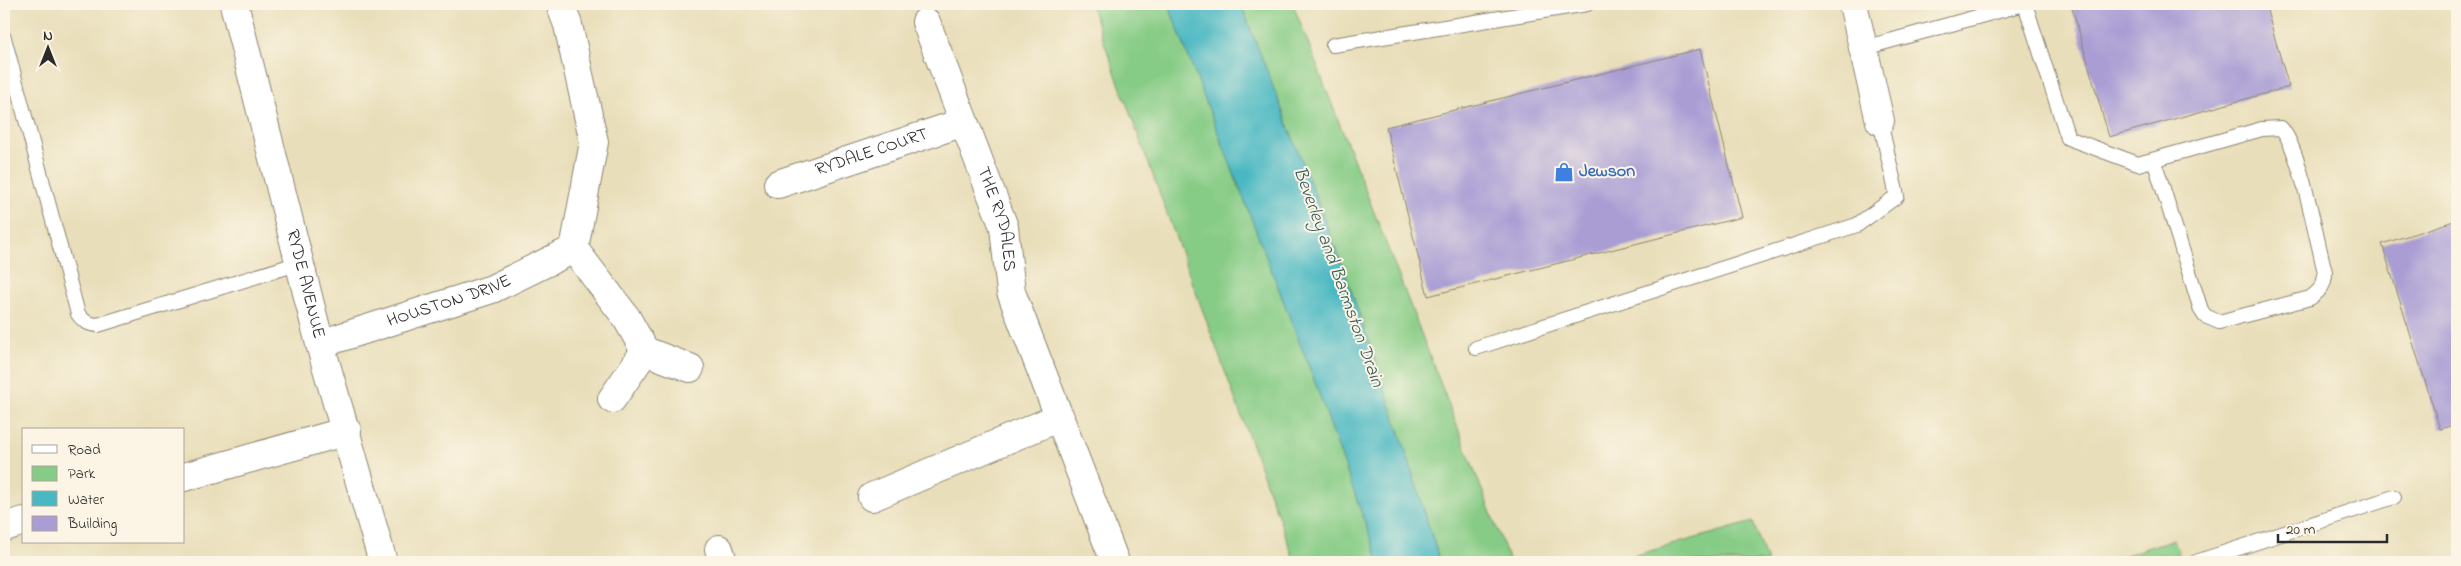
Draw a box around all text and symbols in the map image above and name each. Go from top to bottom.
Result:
north arrow [22,22,72,72]
text: N [43,26,53,47]
street label: RYDALE COURT [812,122,932,184]
place label: Jewson [1579,159,1635,185]
shop icon: Jewson [1553,161,1575,183]
street label: THE RYDALES [969,163,1022,273]
water label: Beverley and Barmston Drain [1286,163,1391,391]
street label: RYDE AVENUE [279,227,331,342]
street label: HOUSTON DRIVE [384,268,516,335]
legend [22,428,185,544]
text: Road [68,439,101,461]
text: Park [68,463,96,485]
text: Water [68,489,104,511]
scale bar [2278,511,2387,543]
text: Building [67,513,117,536]
text: 20 m [2286,519,2316,541]

